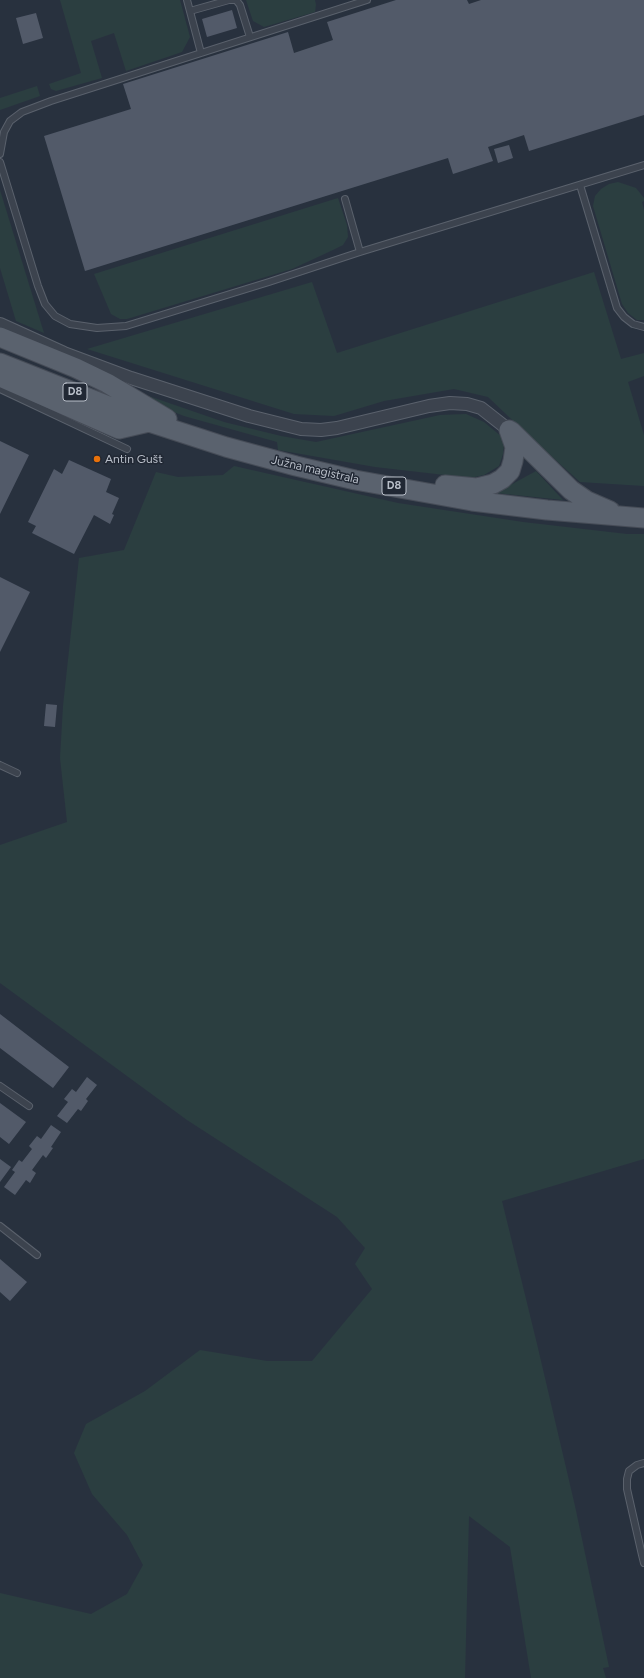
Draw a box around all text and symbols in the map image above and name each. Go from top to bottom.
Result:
road number: D8 [63,383,87,401]
place label: Antin Gušt [105,452,163,466]
street label: Južna magistrala [270,453,360,487]
marker: Antin Gušt [92,454,102,464]
road number: D8 [382,477,406,495]

